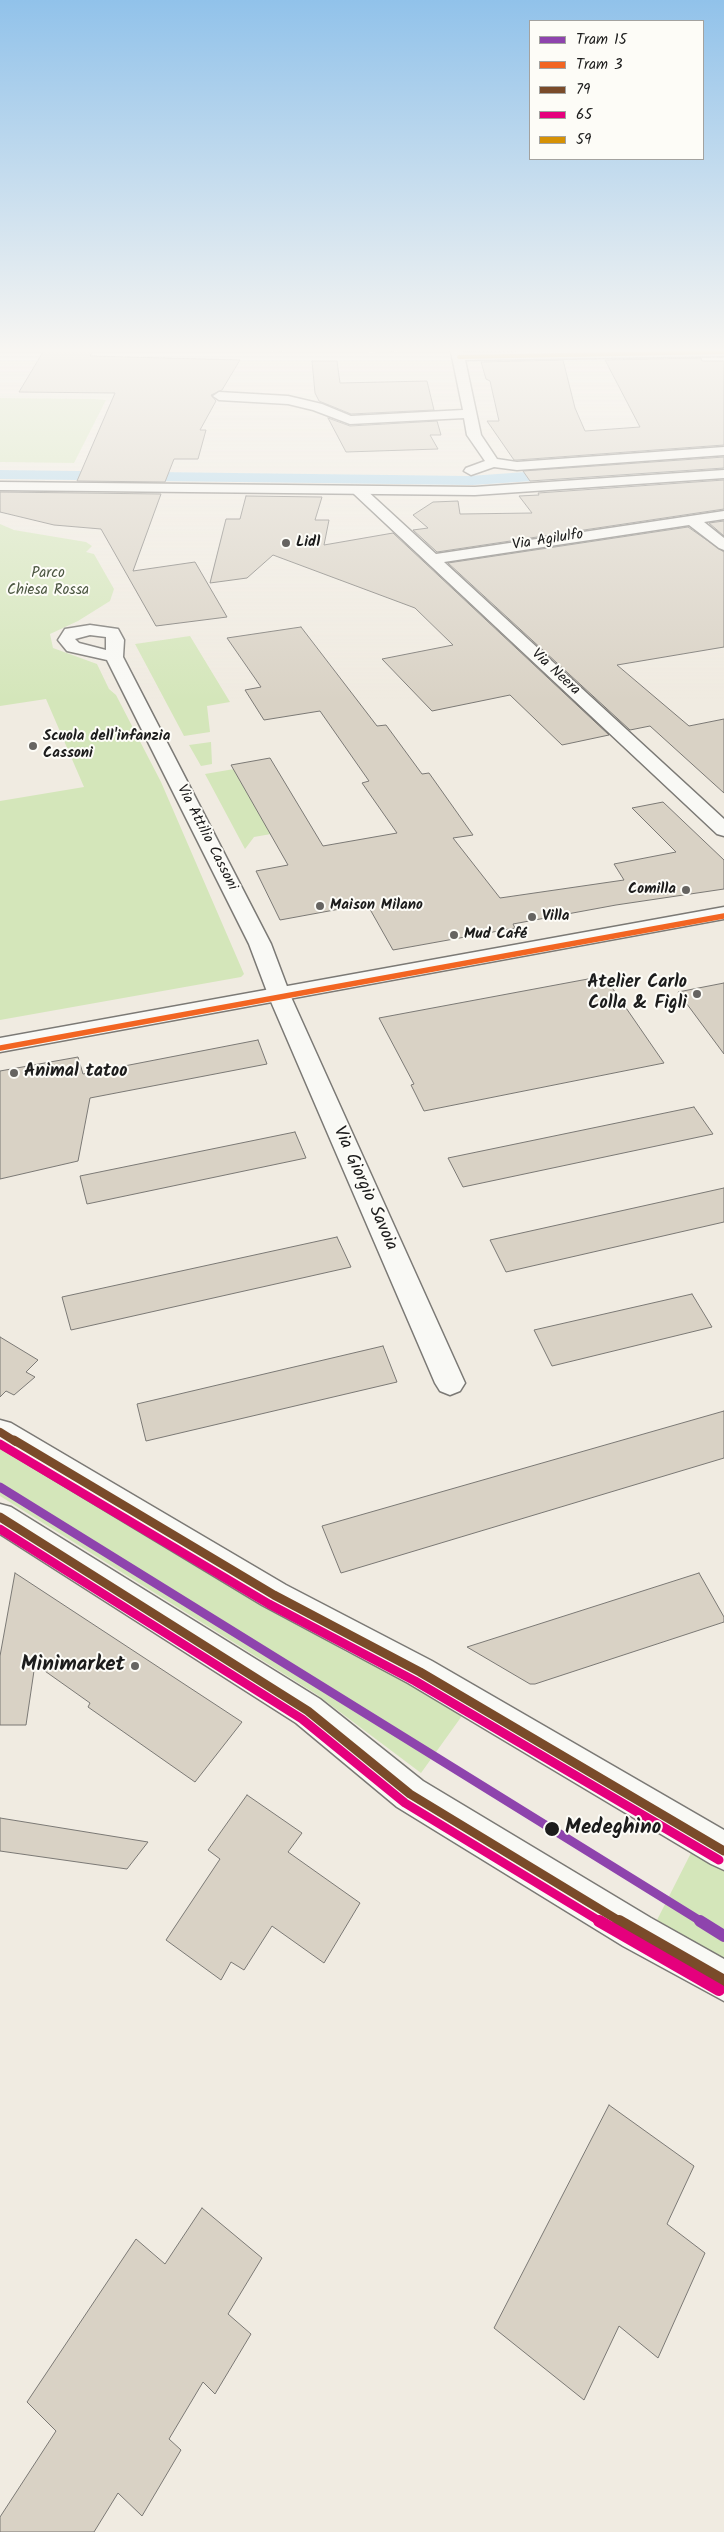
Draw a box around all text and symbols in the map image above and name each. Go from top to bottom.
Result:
legend [529,20,704,160]
text: Tram 15 [576,28,627,52]
text: Tram 3 [576,53,623,77]
text: 79 [576,78,590,102]
text: 65 [576,103,592,127]
text: 59 [576,128,591,152]
street label: Via Agilulfo [511,527,585,555]
place label: Lidl [296,534,320,552]
marker: Lidl [280,537,292,549]
park label: Parco Chiesa Rossa [7,565,89,600]
street label: Via Neera [527,646,583,700]
place label: Scuola dell'infanzia Cassoni [43,728,170,763]
marker: Scuola dell'infanzia Cassoni [27,740,39,752]
street label: Via Attilio Cassoni [172,782,240,894]
place label: Comilla [628,881,676,899]
marker: Comilla [680,884,692,896]
place label: Maison Milano [330,897,423,915]
marker: Maison Milano [314,900,326,912]
place label: Villa [542,908,570,926]
marker: Villa [526,911,538,923]
place label: Mud Café [464,926,527,944]
marker: Mud Café [448,929,460,941]
place label: Atelier Carlo Colla & Figli [587,973,687,1016]
marker: Atelier Carlo Colla & Figli [691,988,703,1000]
place label: Animal tatoo [24,1062,127,1084]
marker: Animal tatoo [8,1067,20,1079]
street label: Via Giorgio Savoia [327,1124,401,1254]
place label: Minimarket [21,1653,125,1679]
marker: Minimarket [129,1660,141,1672]
place label: Medeghino [565,1816,661,1842]
marker: Medeghino [543,1820,561,1838]

